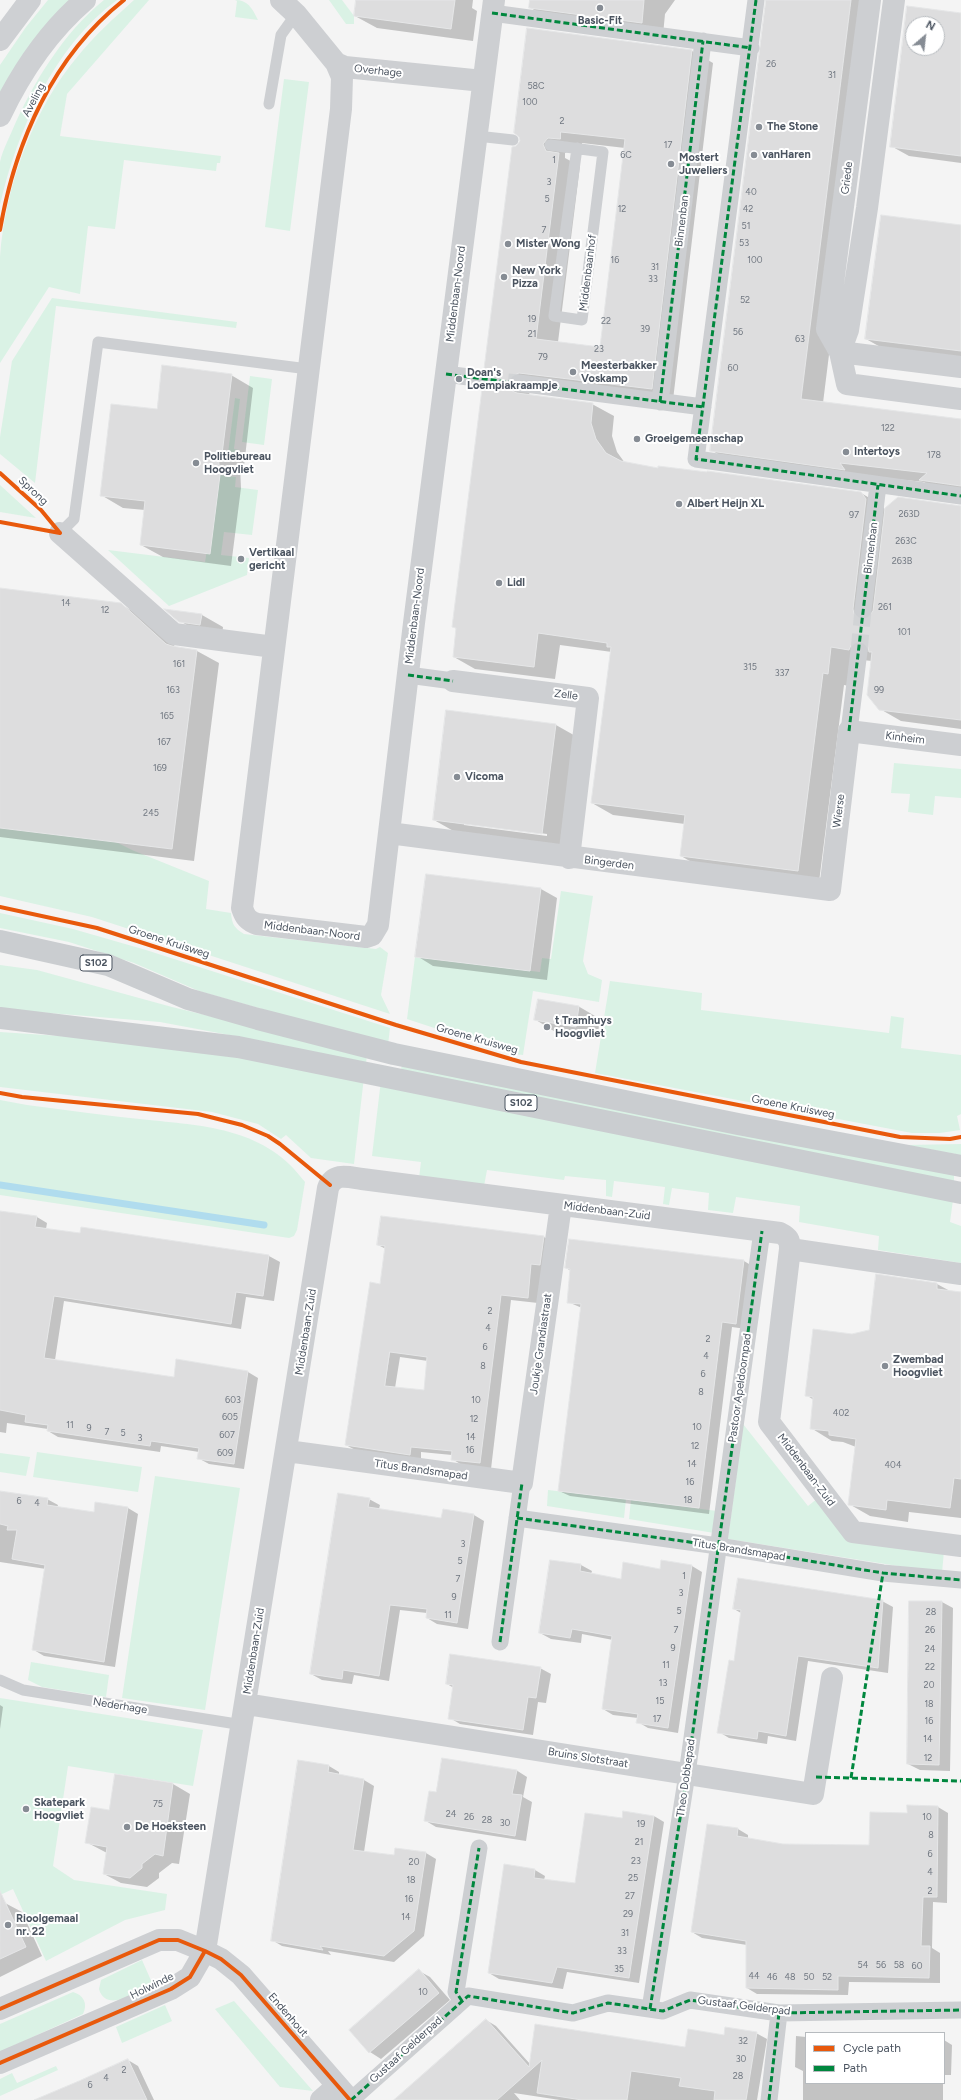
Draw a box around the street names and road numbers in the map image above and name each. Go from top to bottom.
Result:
street label: Overhage [353,62,403,80]
street label: Aveling [20,81,48,119]
street label: Griede [838,161,856,195]
street label: Binnenban [672,194,692,248]
street label: Middenbaanhof [577,234,599,312]
street label: Middenbaan-Noord [444,245,468,343]
street label: Sprong [15,474,51,508]
street label: Binnenban [861,521,881,575]
street label: Middenbaan-Noord [403,567,427,665]
street label: Zelle [553,687,579,703]
street label: Kinheim [885,729,925,747]
street label: Wierse [830,793,848,829]
street label: Bingerden [583,853,635,873]
street label: Middenbaan-Noord [263,919,361,943]
street label: Groene Kruisweg [127,923,211,961]
road number: S102 [80,955,112,971]
street label: Groene Kruisweg [435,1021,519,1057]
street label: Groene Kruisweg [750,1092,836,1122]
road number: S102 [505,1095,537,1111]
street label: Middenbaan-Zuid [563,1199,651,1223]
street label: Middenbaan-Zuid [293,1288,319,1376]
street label: Joukje Grandiastraat [527,1293,555,1395]
street label: Pastoor Apeldoornpad [726,1332,754,1444]
street label: Middenbaan-Zuid [774,1431,838,1509]
street label: Titus Brandsmapad [374,1457,468,1483]
street label: Titus Brandsmapad [692,1536,786,1564]
street label: Middenbaan-Zuid [241,1607,267,1695]
street label: Nederhage [92,1695,148,1717]
street label: Theo Dobbepad [674,1738,698,1818]
street label: Bruins Slotstraat [547,1745,629,1771]
street label: Holwinde [128,1970,176,2002]
street label: Endenhout [265,1990,311,2040]
street label: Gustaaf Gelderpad [697,1994,791,2018]
street label: Gustaaf Gelderpad [367,2014,445,2086]

